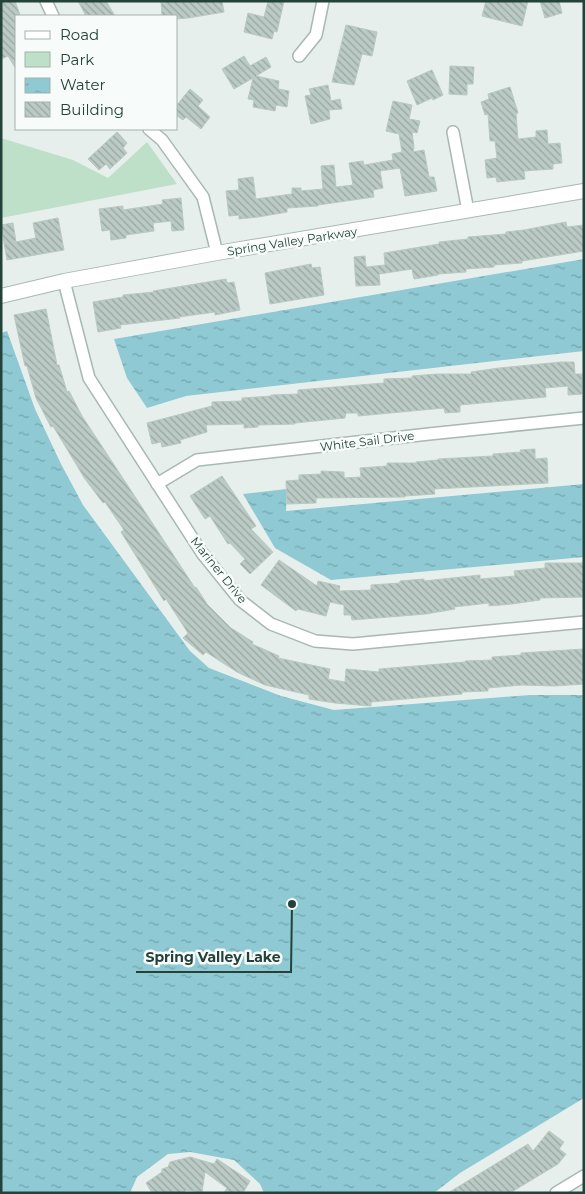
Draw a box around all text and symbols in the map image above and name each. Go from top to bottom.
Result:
legend [15,15,178,130]
text: Road [60,25,99,44]
text: Park [60,50,94,69]
text: Water [60,75,106,94]
text: Building [60,100,124,119]
street label: Spring Valley Parkway [226,223,359,259]
street label: White Sail Drive [319,428,415,454]
street label: Mariner Drive [188,534,250,606]
callout: Spring Valley Lake [136,943,291,972]
text: Spring Valley Lake [145,948,281,966]

